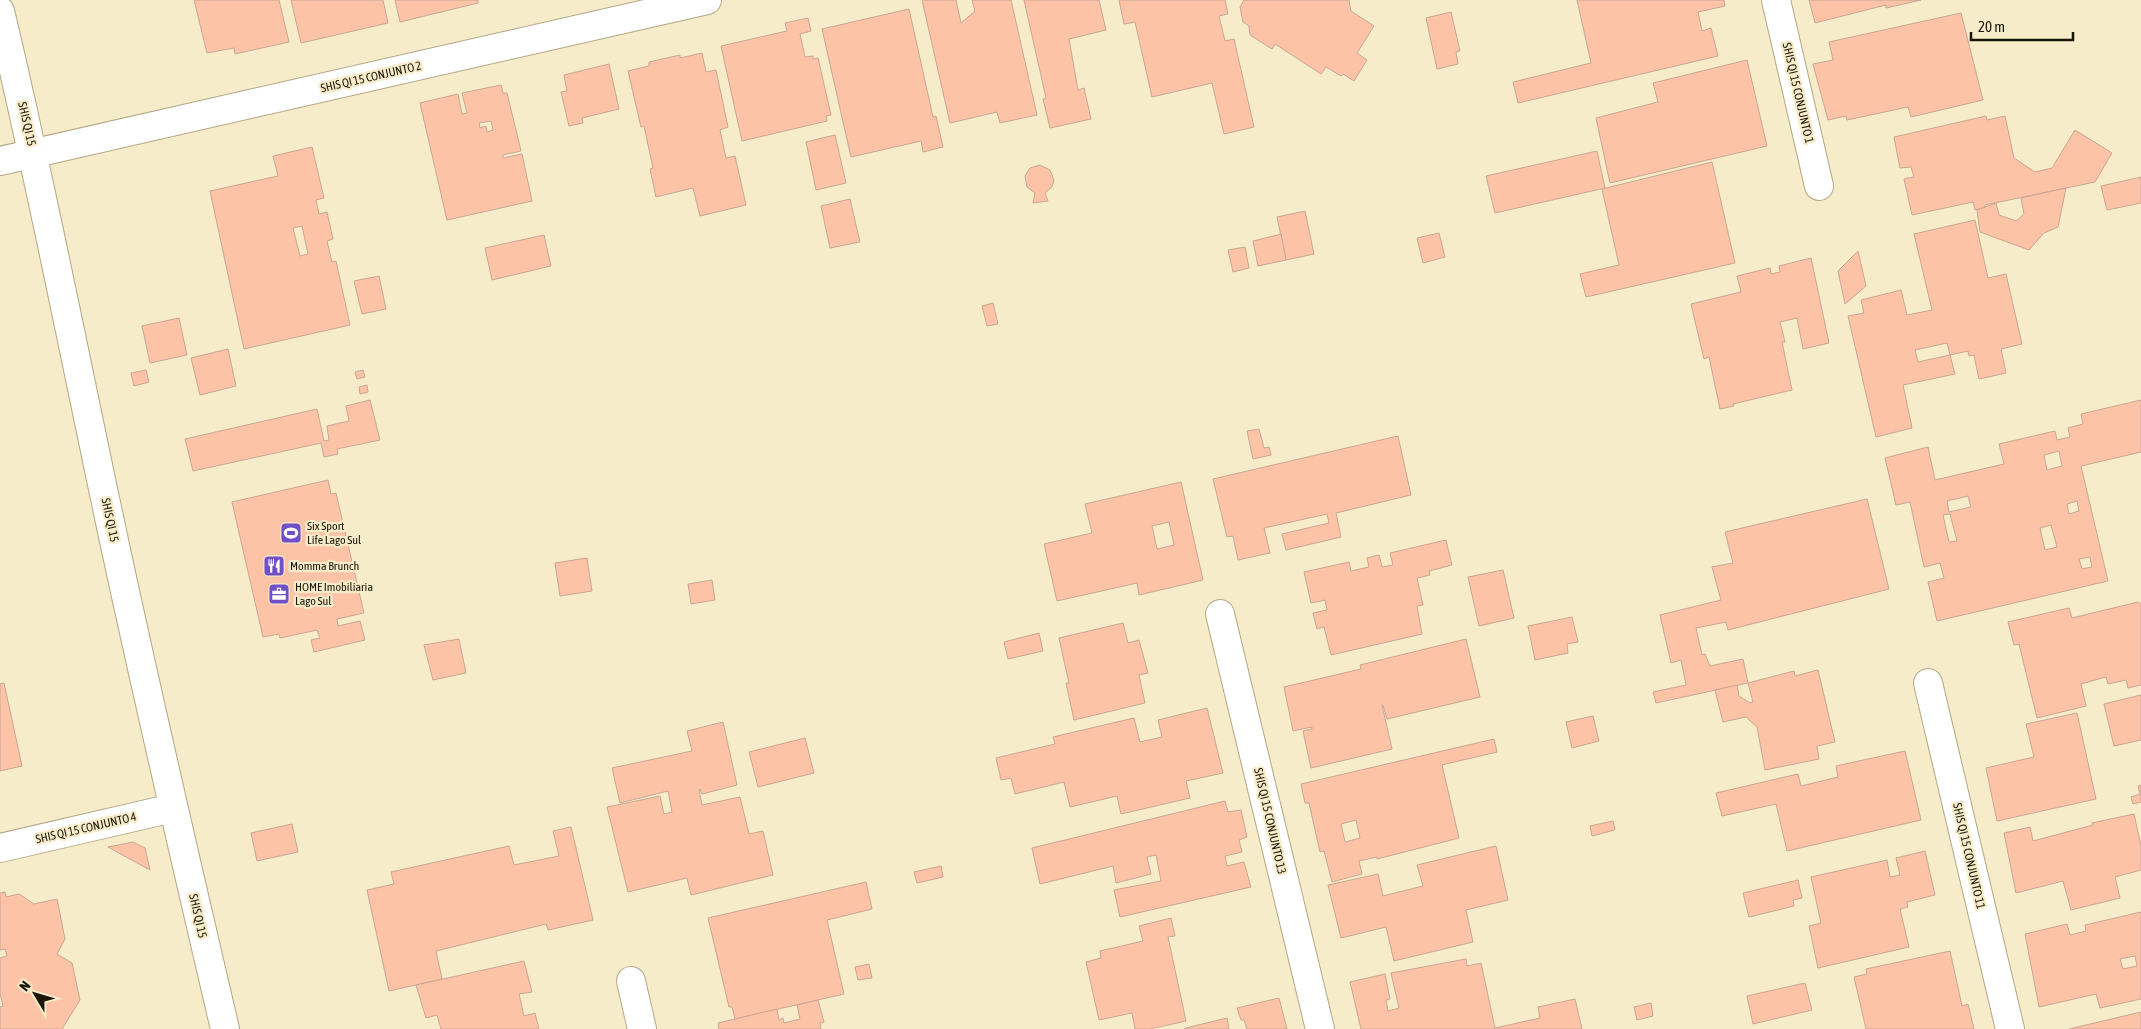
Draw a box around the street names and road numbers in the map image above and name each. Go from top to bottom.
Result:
street label: SHIS QI 15 CONJUNTO 1 [1780,41,1816,145]
street label: SHIS QI 15 CONJUNTO 2 [319,59,423,95]
street label: SHIS QI 15 [15,101,39,147]
street label: SHIS QI 15 [99,497,121,543]
street label: SHIS QI 15 CONJUNTO 13 [1251,767,1289,875]
street label: SHIS QI 15 CONJUNTO 11 [1950,802,1988,911]
street label: SHIS QI 15 CONJUNTO 4 [34,810,138,846]
street label: SHIS QI 15 [186,893,210,939]

